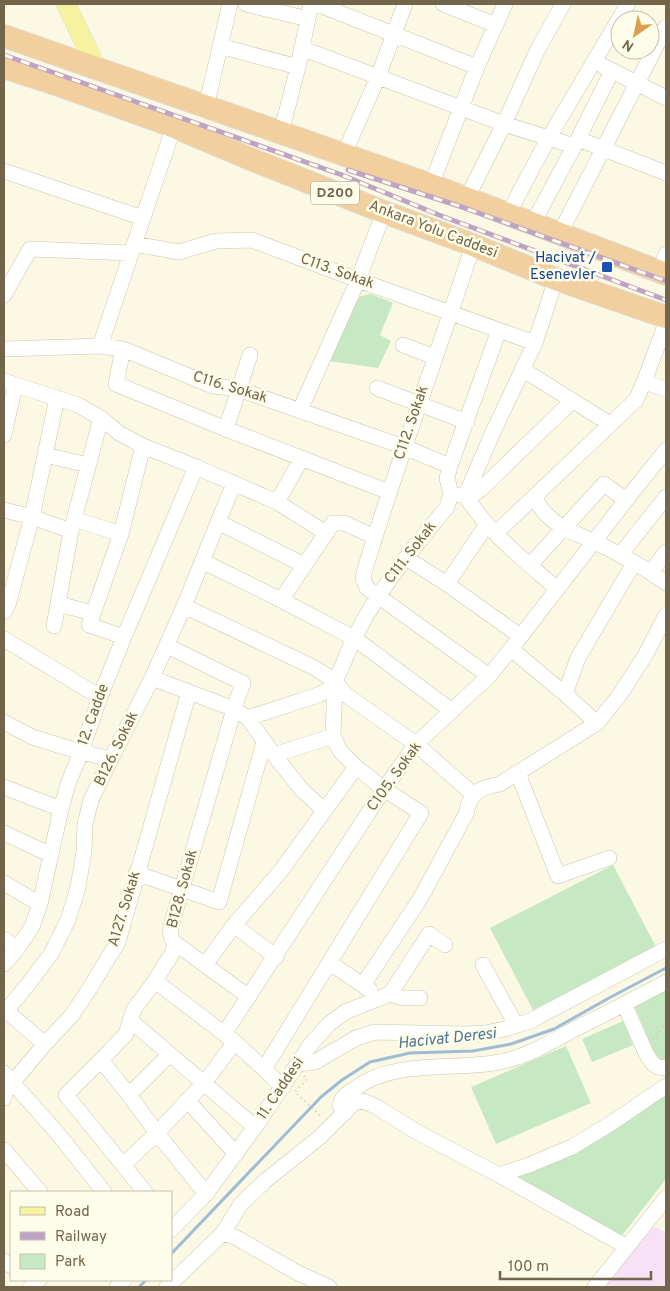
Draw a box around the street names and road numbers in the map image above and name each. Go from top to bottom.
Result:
road number: D200 [311,182,359,204]
street label: Ankara Yolu Caddesi [366,197,500,263]
street label: C113. Sokak [297,250,377,294]
street label: C116. Sokak [190,368,270,408]
street label: C112. Sokak [390,383,434,463]
street label: C111. Sokak [381,518,441,588]
street label: 12. Cadde [74,681,114,749]
street label: B126. Sokak [91,708,143,790]
street label: C105. Sokak [363,738,427,816]
street label: B128. Sokak [163,847,203,931]
street label: A127. Sokak [104,869,146,949]
street label: 11. Caddesi [253,1054,309,1124]

